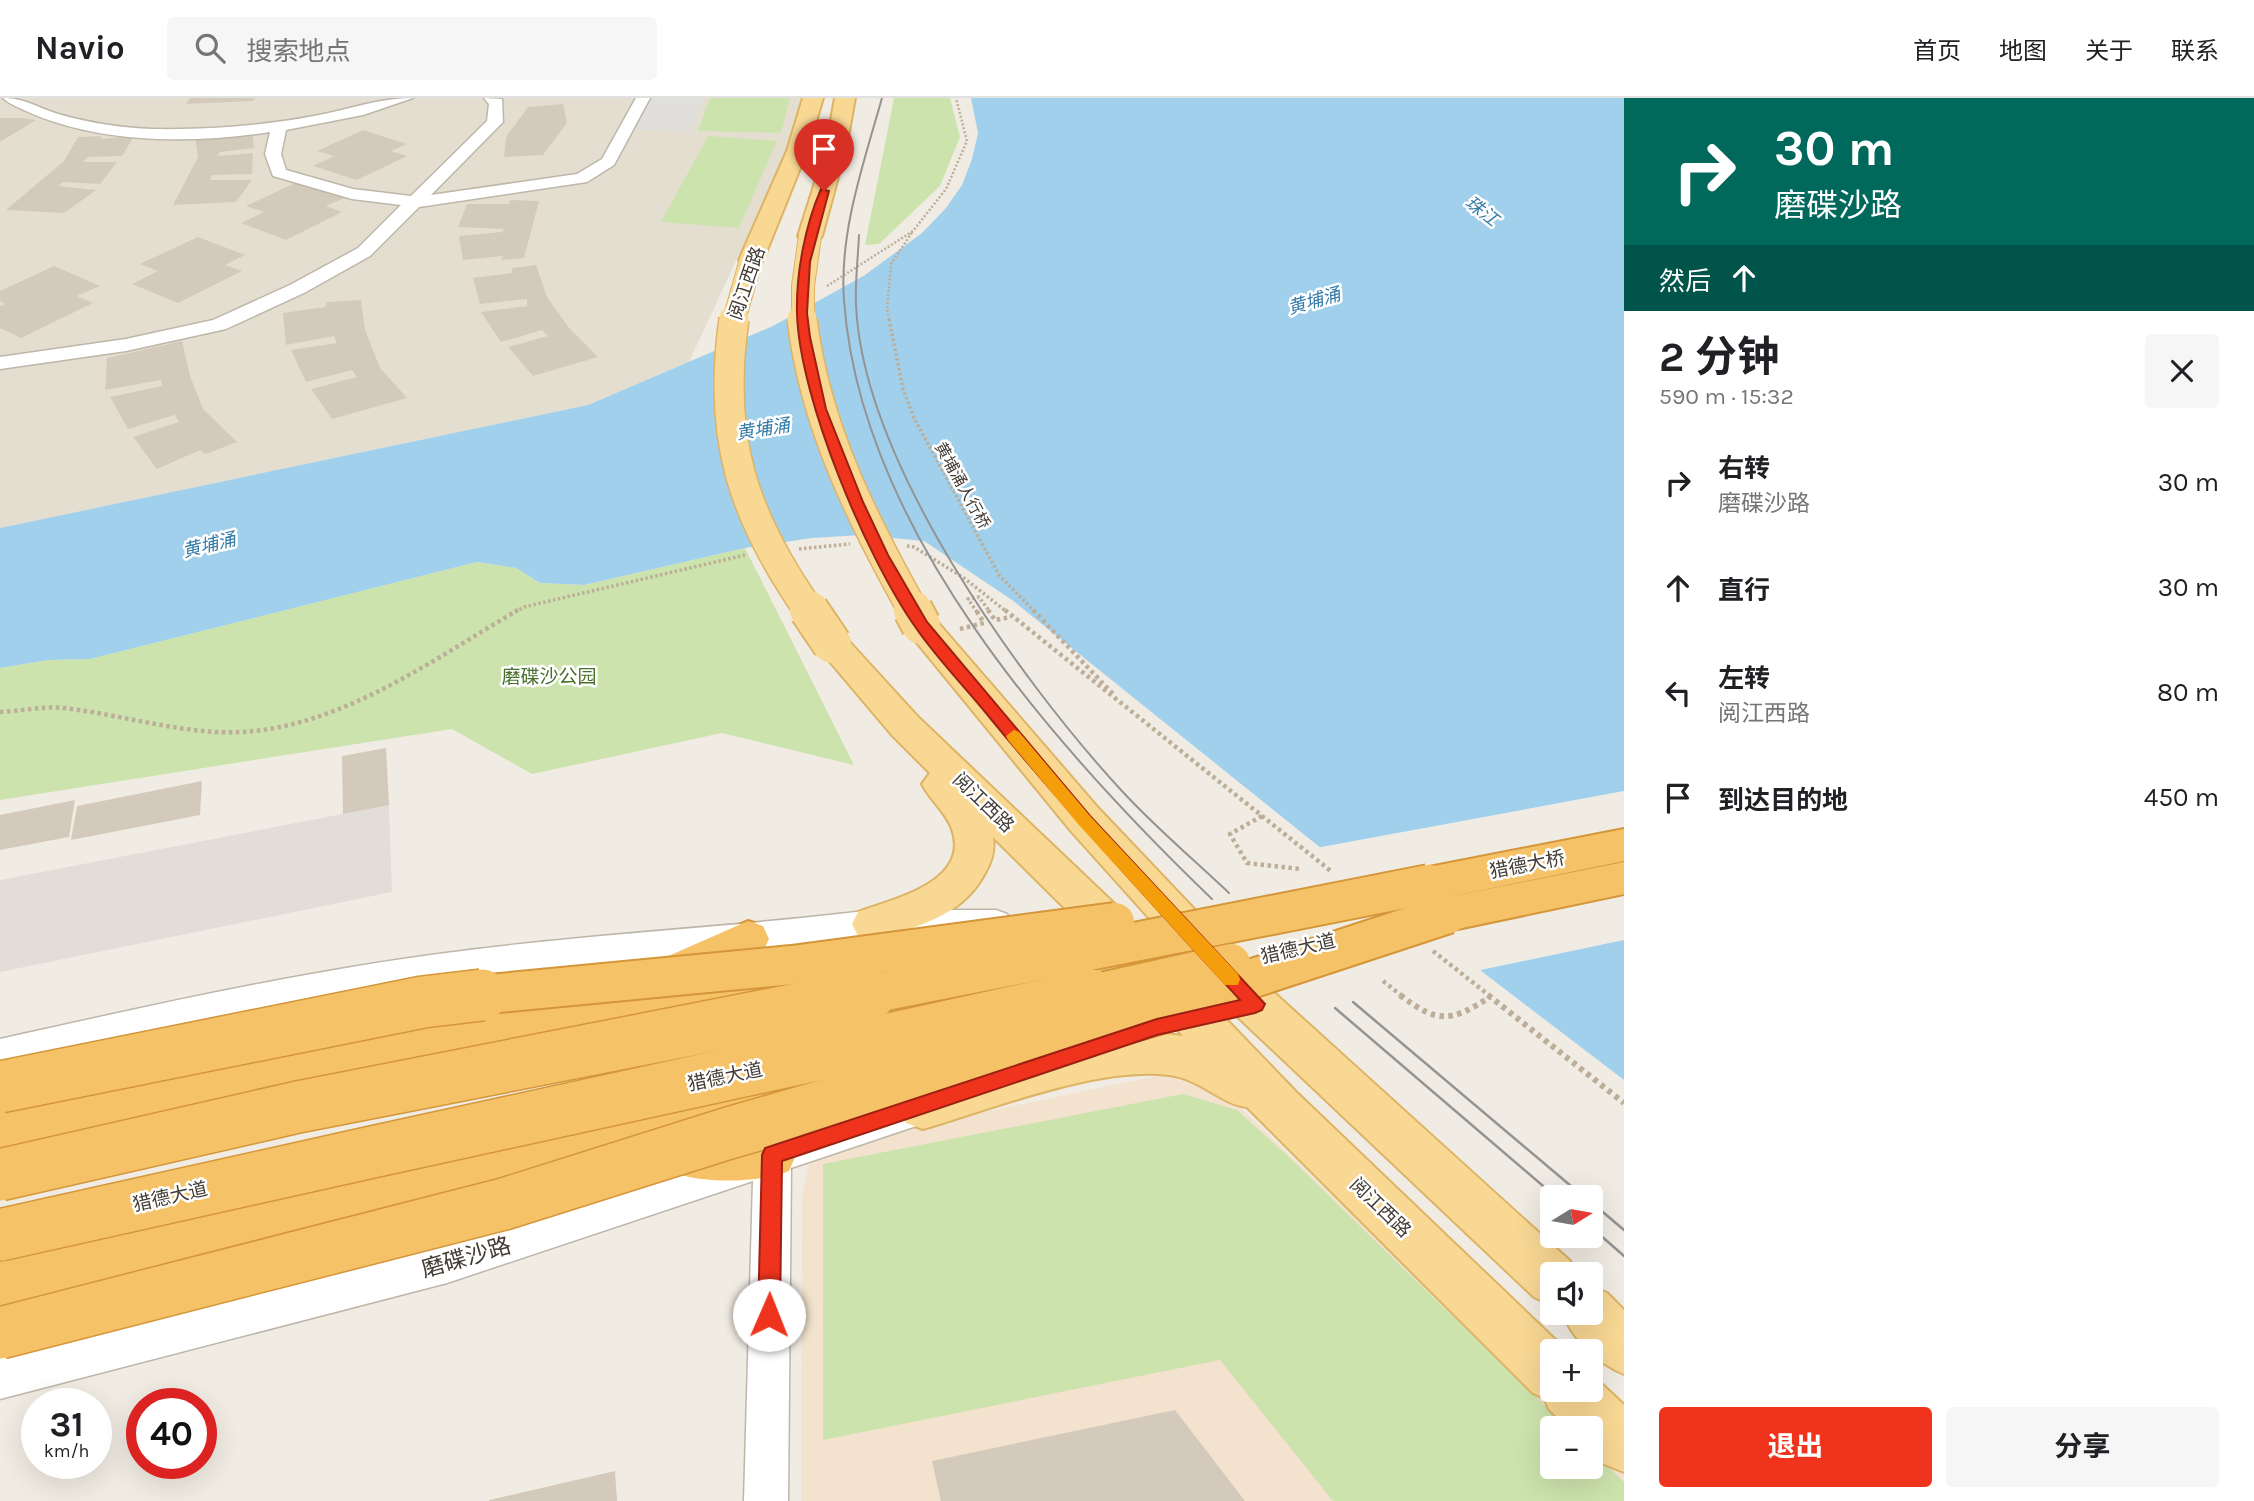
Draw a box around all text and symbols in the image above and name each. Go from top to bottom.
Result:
search box [167,17,657,80]
text: Navio [35,29,125,67]
icon: search [191,29,229,67]
text: 搜索地点 [247,36,351,67]
text: 首页 [1913,37,1961,65]
text: 地图 [1999,37,2047,65]
text: 关于 [2085,37,2133,65]
text: 联系 [2171,37,2219,65]
pin [794,119,854,191]
text: 30 m [1774,120,1894,177]
icon: right [1659,126,1750,217]
icon: arrive [805,130,843,168]
text: 磨碟沙路 [1774,187,1902,224]
water label: 珠江 [1461,191,1505,232]
street label: 阅江西路 [724,244,770,323]
icon: ahead [1725,259,1763,297]
text: 然后 [1659,266,1711,297]
water label: 黄埔涌 [1285,282,1345,319]
text: 2 分钟 [1659,332,1779,382]
button: close [2145,334,2219,408]
text: 590 m · 15:32 [1659,383,1794,410]
water label: 黄埔涌 [735,414,793,444]
street label: 黄埔涌人行桥 [931,439,994,532]
text: 右转 [1718,453,1770,484]
icon: right [1659,464,1697,502]
text: 30 m [2158,467,2219,498]
text: 磨碟沙路 [1718,490,1810,517]
water label: 黄埔涌 [180,527,240,562]
icon: ahead [1659,569,1697,607]
text: 30 m [2158,572,2219,603]
text: 直行 [1718,575,1770,606]
text: 左转 [1718,663,1770,694]
park label: 磨碟沙公园 [501,666,597,688]
icon: left [1659,674,1697,712]
text: 80 m [2157,677,2219,708]
text: 阅江西路 [1718,700,1810,727]
street label: 阅江西路 [948,768,1018,837]
icon: arrive [1659,779,1697,817]
text: 450 m [2144,782,2219,813]
text: 到达目的地 [1718,785,1848,816]
street label: 猎德大桥 [1488,847,1567,883]
street label: 猎德大道 [1259,930,1338,968]
street label: 猎德大道 [686,1058,765,1096]
street label: 阅江西路 [1345,1173,1415,1242]
street label: 猎德大道 [131,1178,210,1216]
north arrow [1540,1185,1603,1248]
map controls [1540,1185,1603,1479]
street label: 磨碟沙路 [418,1232,514,1283]
button: sound [1540,1262,1603,1325]
position arrow [732,1278,806,1352]
button: + [1540,1339,1603,1402]
speed limit sign: 40 [126,1388,217,1479]
text: 31 [49,1404,84,1445]
button: 退出 [1659,1407,1932,1487]
button: 分享 [1946,1407,2219,1487]
button: − [1540,1416,1603,1479]
text: km/h [44,1440,89,1462]

